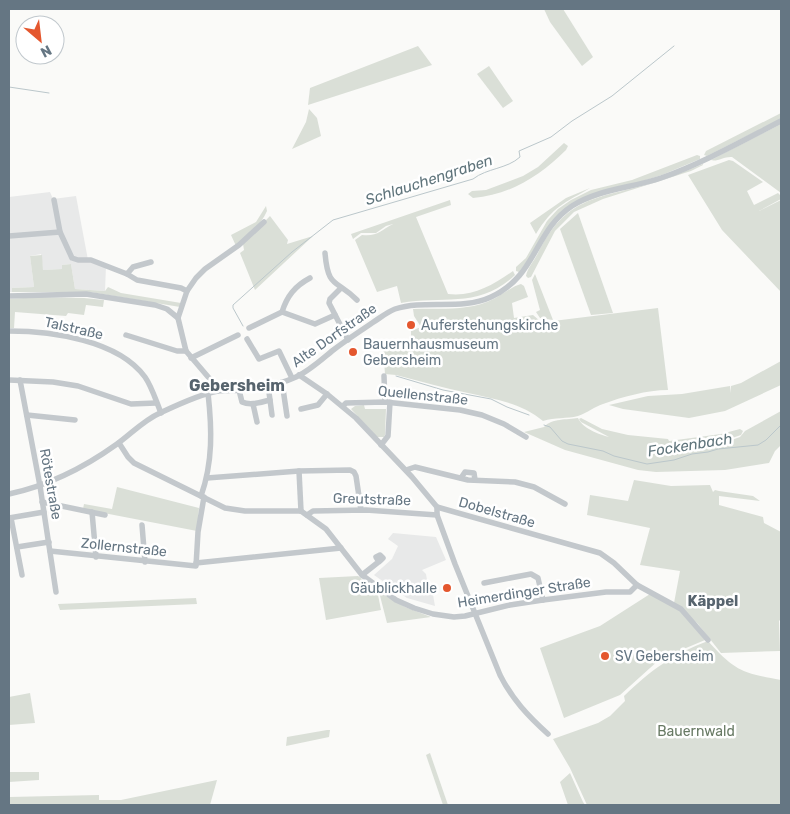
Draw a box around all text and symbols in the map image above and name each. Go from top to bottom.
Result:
north arrow [15,15,65,65]
text: N [37,41,54,61]
water label: Schlauchengraben [363,151,495,209]
street label: Alte Dorfstraße [289,300,380,371]
street label: Talstraße [43,314,105,344]
place label: Auferstehungskirche [421,317,559,334]
marker: Auferstehungskirche [405,319,417,331]
place label: Bauernhausmuseum Gebersheim [363,336,499,369]
marker: Bauernhausmuseum Gebersheim [347,346,359,358]
district label: Gebersheim [189,376,285,395]
street label: Quellenstraße [377,382,469,409]
water label: Fockenbach [646,429,734,461]
street label: Rötestraße [36,447,65,521]
street label: Greutstraße [333,490,411,509]
street label: Dobelstraße [457,493,537,532]
street label: Zollernstraße [80,535,168,560]
street label: Heimerdinger Straße [456,574,592,611]
place label: Gäublickhalle [350,580,437,597]
marker: Gäublickhalle [441,582,453,594]
district label: Käppel [688,592,738,610]
place label: SV Gebersheim [615,648,714,665]
marker: SV Gebersheim [599,650,611,662]
park label: Bauernwald [657,723,735,740]

